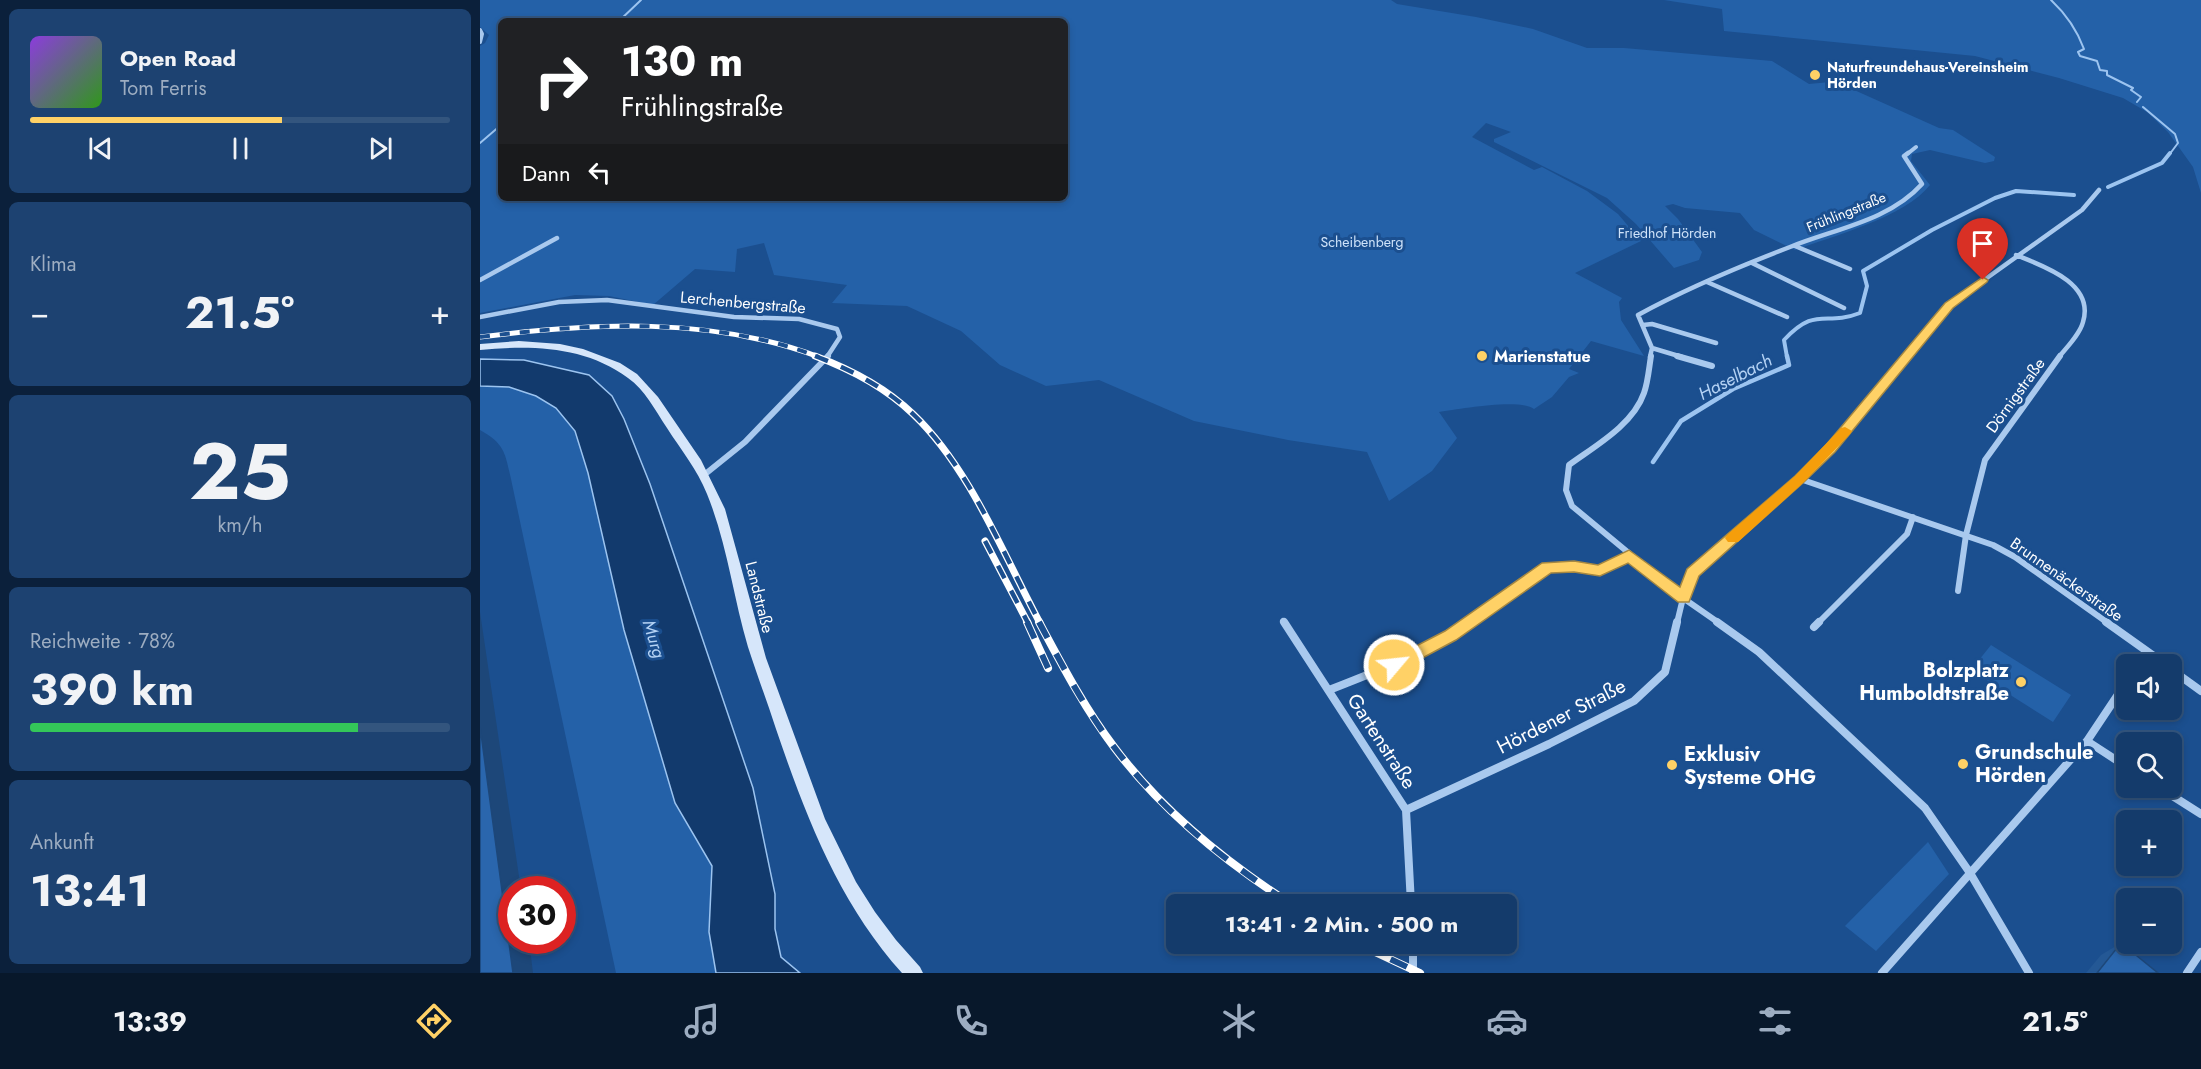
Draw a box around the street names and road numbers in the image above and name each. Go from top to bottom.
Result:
street label: Frühlingstraße [1803,187,1889,237]
street label: Lerchenbergstraße [679,286,807,319]
street label: Dörnigstraße [1980,353,2050,437]
street label: Brunnenäckerstraße [2006,532,2128,627]
street label: Landstraße [740,559,780,635]
street label: Hördener Straße [1492,671,1631,761]
street label: Gartenstraße [1340,688,1423,795]

